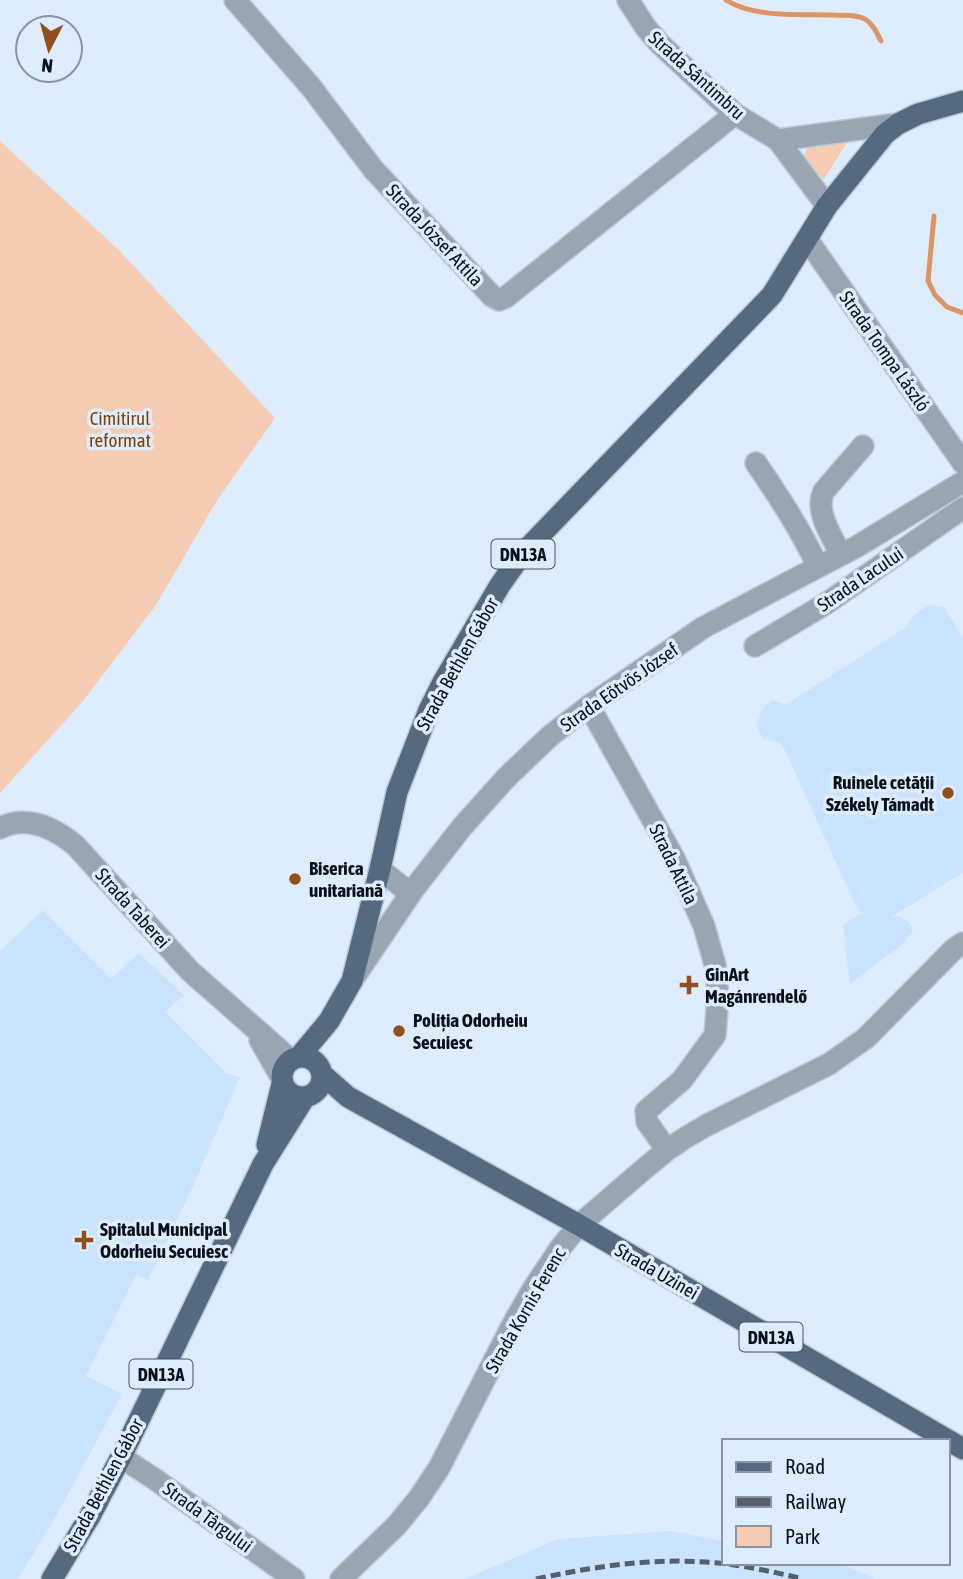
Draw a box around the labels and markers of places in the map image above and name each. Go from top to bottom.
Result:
place label: Ruinele cetății Székely Támadt [826,771,935,815]
marker: Ruinele cetății Székely Támadt [940,785,956,801]
place label: Biserica unitariană [309,857,383,901]
marker: Biserica unitariană [287,871,303,887]
place label: GinArt Magánrendelő [705,963,807,1007]
marker: GinArt Magánrendelő [679,975,699,995]
place label: Poliția Odorheiu Secuiesc [413,1009,528,1053]
marker: Poliția Odorheiu Secuiesc [391,1023,407,1039]
place label: Spitalul Municipal Odorheiu Secuiesc [100,1218,228,1262]
marker: Spitalul Municipal Odorheiu Secuiesc [74,1230,94,1250]

